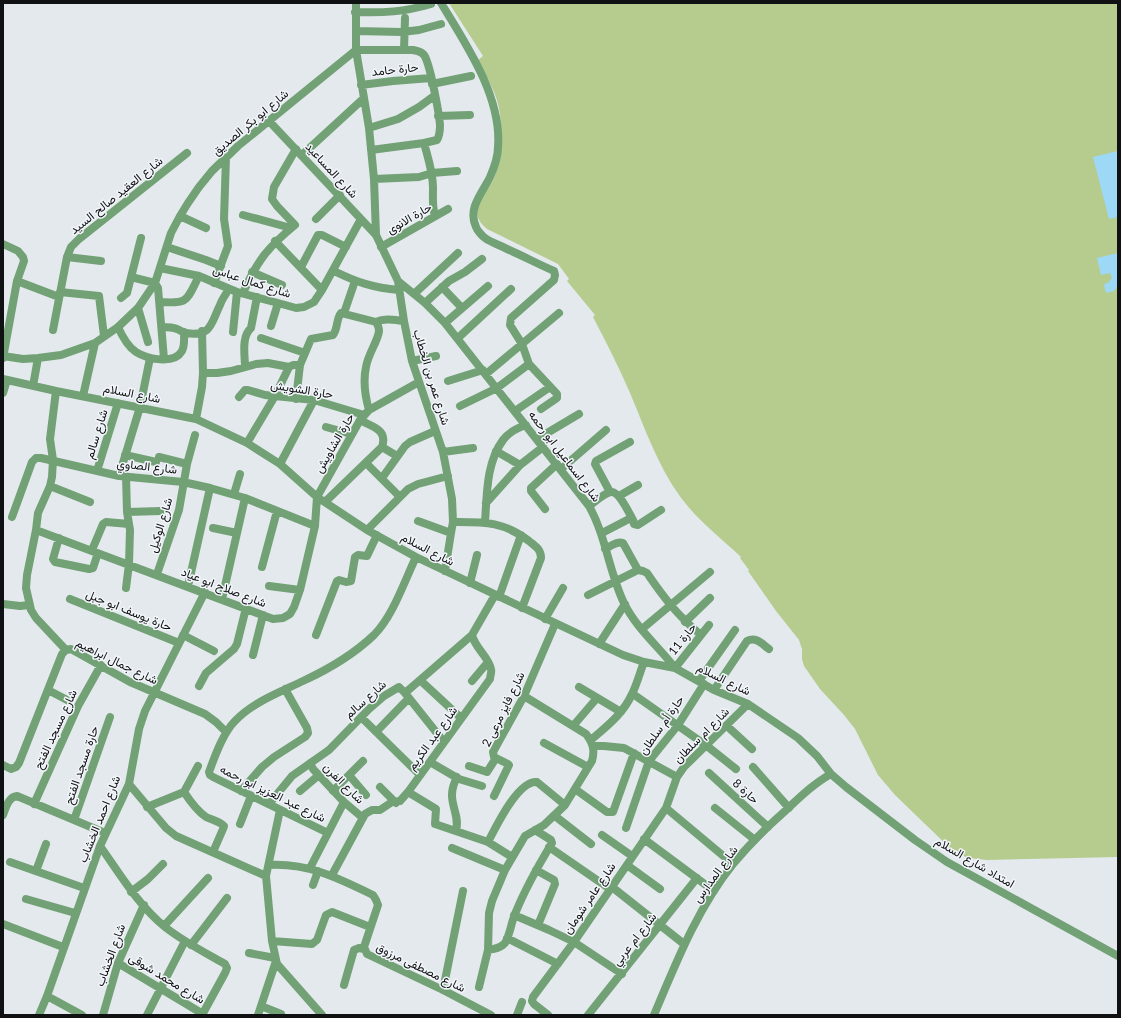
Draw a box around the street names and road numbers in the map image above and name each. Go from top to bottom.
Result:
street label: حارة حامد [371,59,419,80]
street label: شارع ابو بكر الصديق [209,86,293,160]
street label: شارع المساعيد [301,139,362,202]
street label: شارع العقيد صالح السيد [67,153,167,239]
street label: حارة الانوى [384,199,435,238]
street label: شارع كمال عباس [211,261,293,303]
street label: شارع عمر بن الخطاب [408,327,454,427]
street label: حارة الشويش [269,377,334,402]
street label: شارع السلام [102,380,162,408]
street label: شارع سالم [81,407,113,461]
street label: شارع اسماعيل ابو رحمه [524,407,604,506]
street label: حارة الشاويش [311,410,358,476]
street label: شارع الصاوي [116,455,178,480]
street label: شارع الوكيل [145,496,177,555]
street label: شارع السلام [398,529,457,571]
street label: شارع صلاح ابو عياد [179,564,269,612]
street label: حارة يوسف ابو جبل [83,586,174,635]
street label: حارة 11 [665,620,700,659]
street label: شارع جمال ابراهيم [73,635,160,689]
street label: شارع السلام [694,660,753,700]
street label: شارع فايز مرعى 2 [478,669,529,750]
street label: شارع سالم [341,676,390,723]
street label: شارع مسجد الفتح [30,687,82,772]
street label: حارة أم سلطان [635,693,688,758]
street label: شارع عبد الكريم [404,703,462,774]
street label: شارع ام سلطان [670,704,733,767]
street label: حارة مسجد الفتح [61,724,103,807]
street label: شارع الفرن [319,759,368,808]
street label: شارع عبد العزيز ابو رحمه [217,761,328,827]
street label: شارع احمد الخشاب [75,773,125,865]
street label: حارة 8 [729,775,762,807]
street label: امتداد شارع السلام [932,833,1017,893]
street label: شارع المدارس [689,843,742,907]
street label: شارع عامر شومان [560,859,620,938]
street label: شارع ام عربي [609,909,662,970]
street label: شارع الخشاب [92,922,130,989]
street label: شارع مصطفى مرزوق [373,939,468,997]
street label: شارع محمد شوقى [125,949,208,1008]

